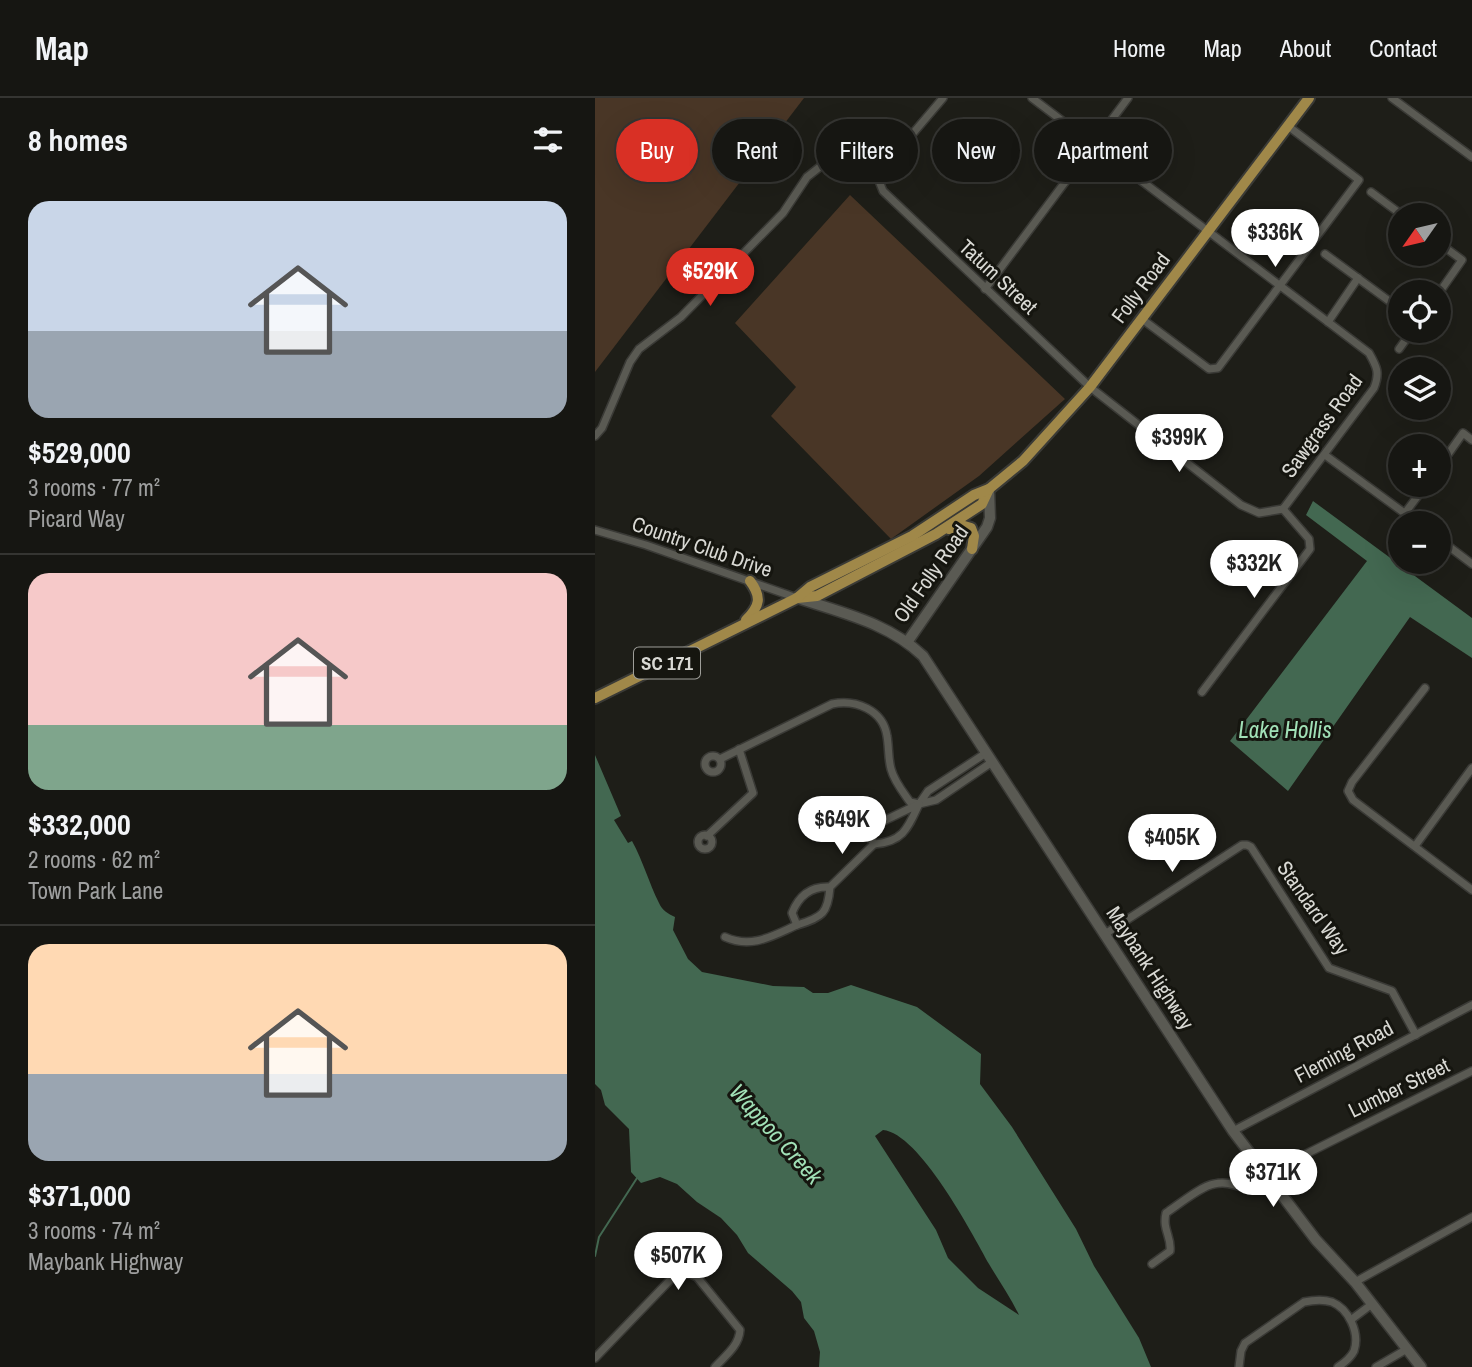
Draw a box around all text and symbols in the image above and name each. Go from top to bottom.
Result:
text: Map [35,26,89,70]
text: Home [1113,32,1165,64]
text: Map [1203,32,1242,64]
text: About [1280,32,1331,64]
text: Contact [1369,32,1437,64]
chip: Buy [616,119,698,182]
chip: Rent [712,119,802,182]
chip: Filters [816,119,918,182]
chip: New [932,119,1020,182]
chip: Apartment [1034,119,1172,182]
text: 8 homes [28,120,128,160]
icon: filters [529,121,567,159]
north arrow [1388,203,1451,266]
map controls [1388,203,1451,574]
pin: $336K [1226,209,1324,269]
text: $336K [1247,216,1303,247]
street label: Tatum Street [953,233,1044,321]
street label: Folly Road [1105,246,1177,329]
icon: home [235,247,361,373]
pin: $529K [661,248,759,308]
text: $529K [682,255,738,286]
button: locate [1388,280,1451,343]
button: layers [1388,357,1451,420]
street label: Sawgrass Road [1274,368,1369,483]
pin: $399K [1130,414,1228,474]
text: $399K [1151,421,1207,452]
text: $529,000 [28,432,131,472]
button: + [1388,434,1451,497]
text: 3 rooms · 77 m² [28,472,160,503]
text: Picard Way [28,503,125,534]
street label: Country Club Drive [628,509,776,584]
button: − [1388,511,1451,574]
street label: Old Folly Road [886,519,975,628]
pin: $332K [1205,540,1303,600]
text: $332K [1226,547,1282,578]
icon: home [235,619,361,745]
road number: SC 171 [634,648,700,678]
water label: Lake Hollis [1238,714,1332,745]
pin: $649K [793,796,891,856]
text: $649K [814,803,870,834]
text: $332,000 [28,804,131,844]
pin: $405K [1123,814,1221,874]
text: $405K [1144,821,1200,852]
text: 2 rooms · 62 m² [28,844,160,875]
street label: Standard Way [1270,855,1357,961]
text: Town Park Lane [28,875,163,906]
street label: Maybank Highway [1100,900,1201,1035]
icon: home [235,990,361,1116]
street label: Fleming Road [1289,1013,1398,1090]
street label: Lumber Street [1343,1051,1454,1125]
water label: Wappoo Creek [723,1077,831,1192]
pin: $371K [1224,1150,1322,1209]
text: $371K [1245,1156,1301,1187]
text: $371,000 [28,1175,131,1215]
text: 3 rooms · 74 m² [28,1215,160,1246]
pin: $507K [629,1232,727,1292]
text: $507K [650,1239,706,1270]
text: Maybank Highway [28,1246,183,1277]

